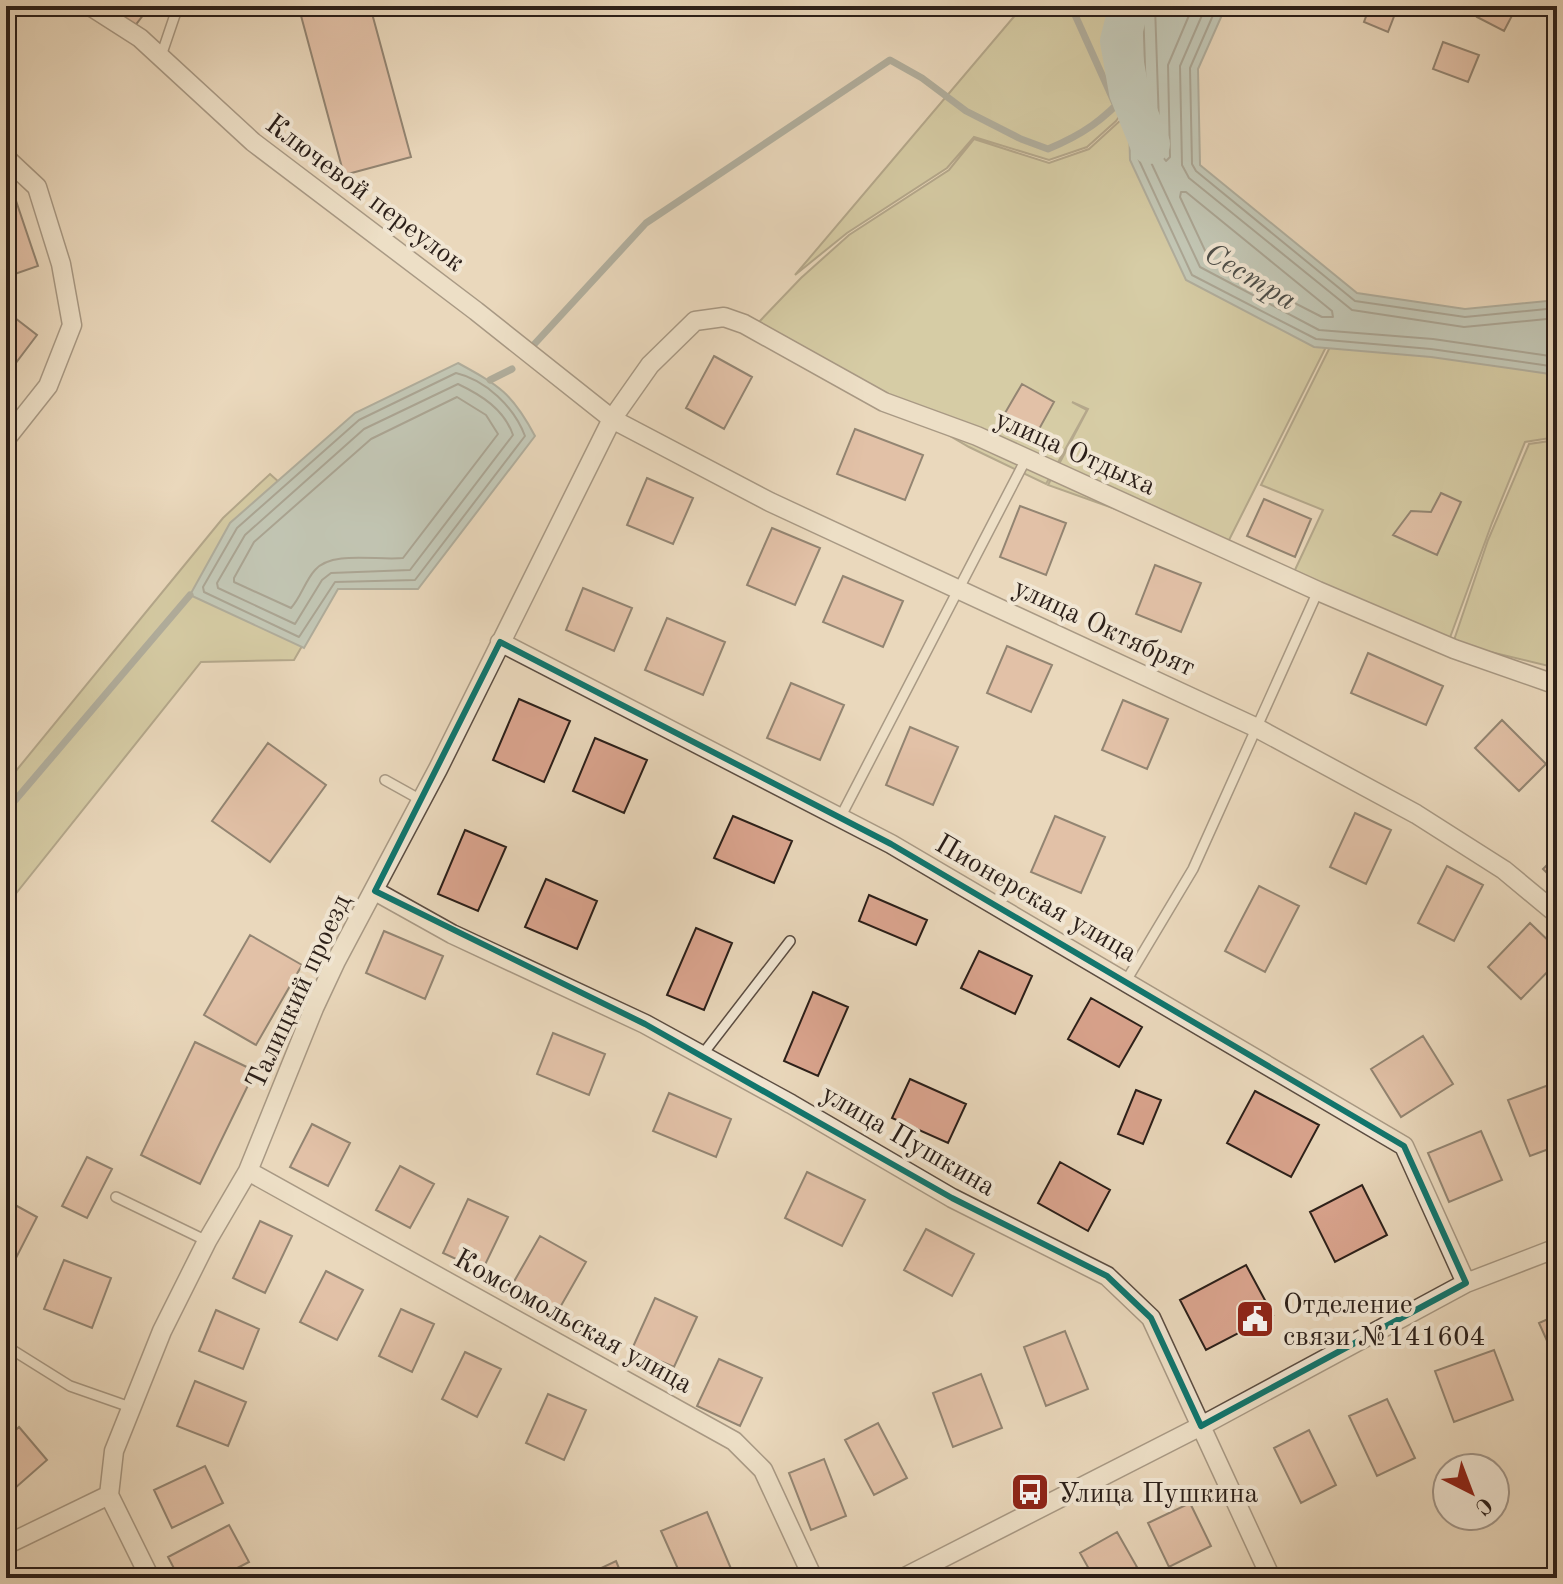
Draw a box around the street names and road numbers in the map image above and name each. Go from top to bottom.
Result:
street label: Ключевой переулок [259,111,469,278]
street label: улица Отдыха [990,406,1160,502]
street label: улица Октябрят [1009,574,1199,683]
street label: Пионерская улица [930,831,1141,969]
street label: Талицкий проезд [242,890,357,1094]
street label: улица Пушкина [816,1080,1000,1203]
street label: Комсомольская улица [449,1245,697,1400]

